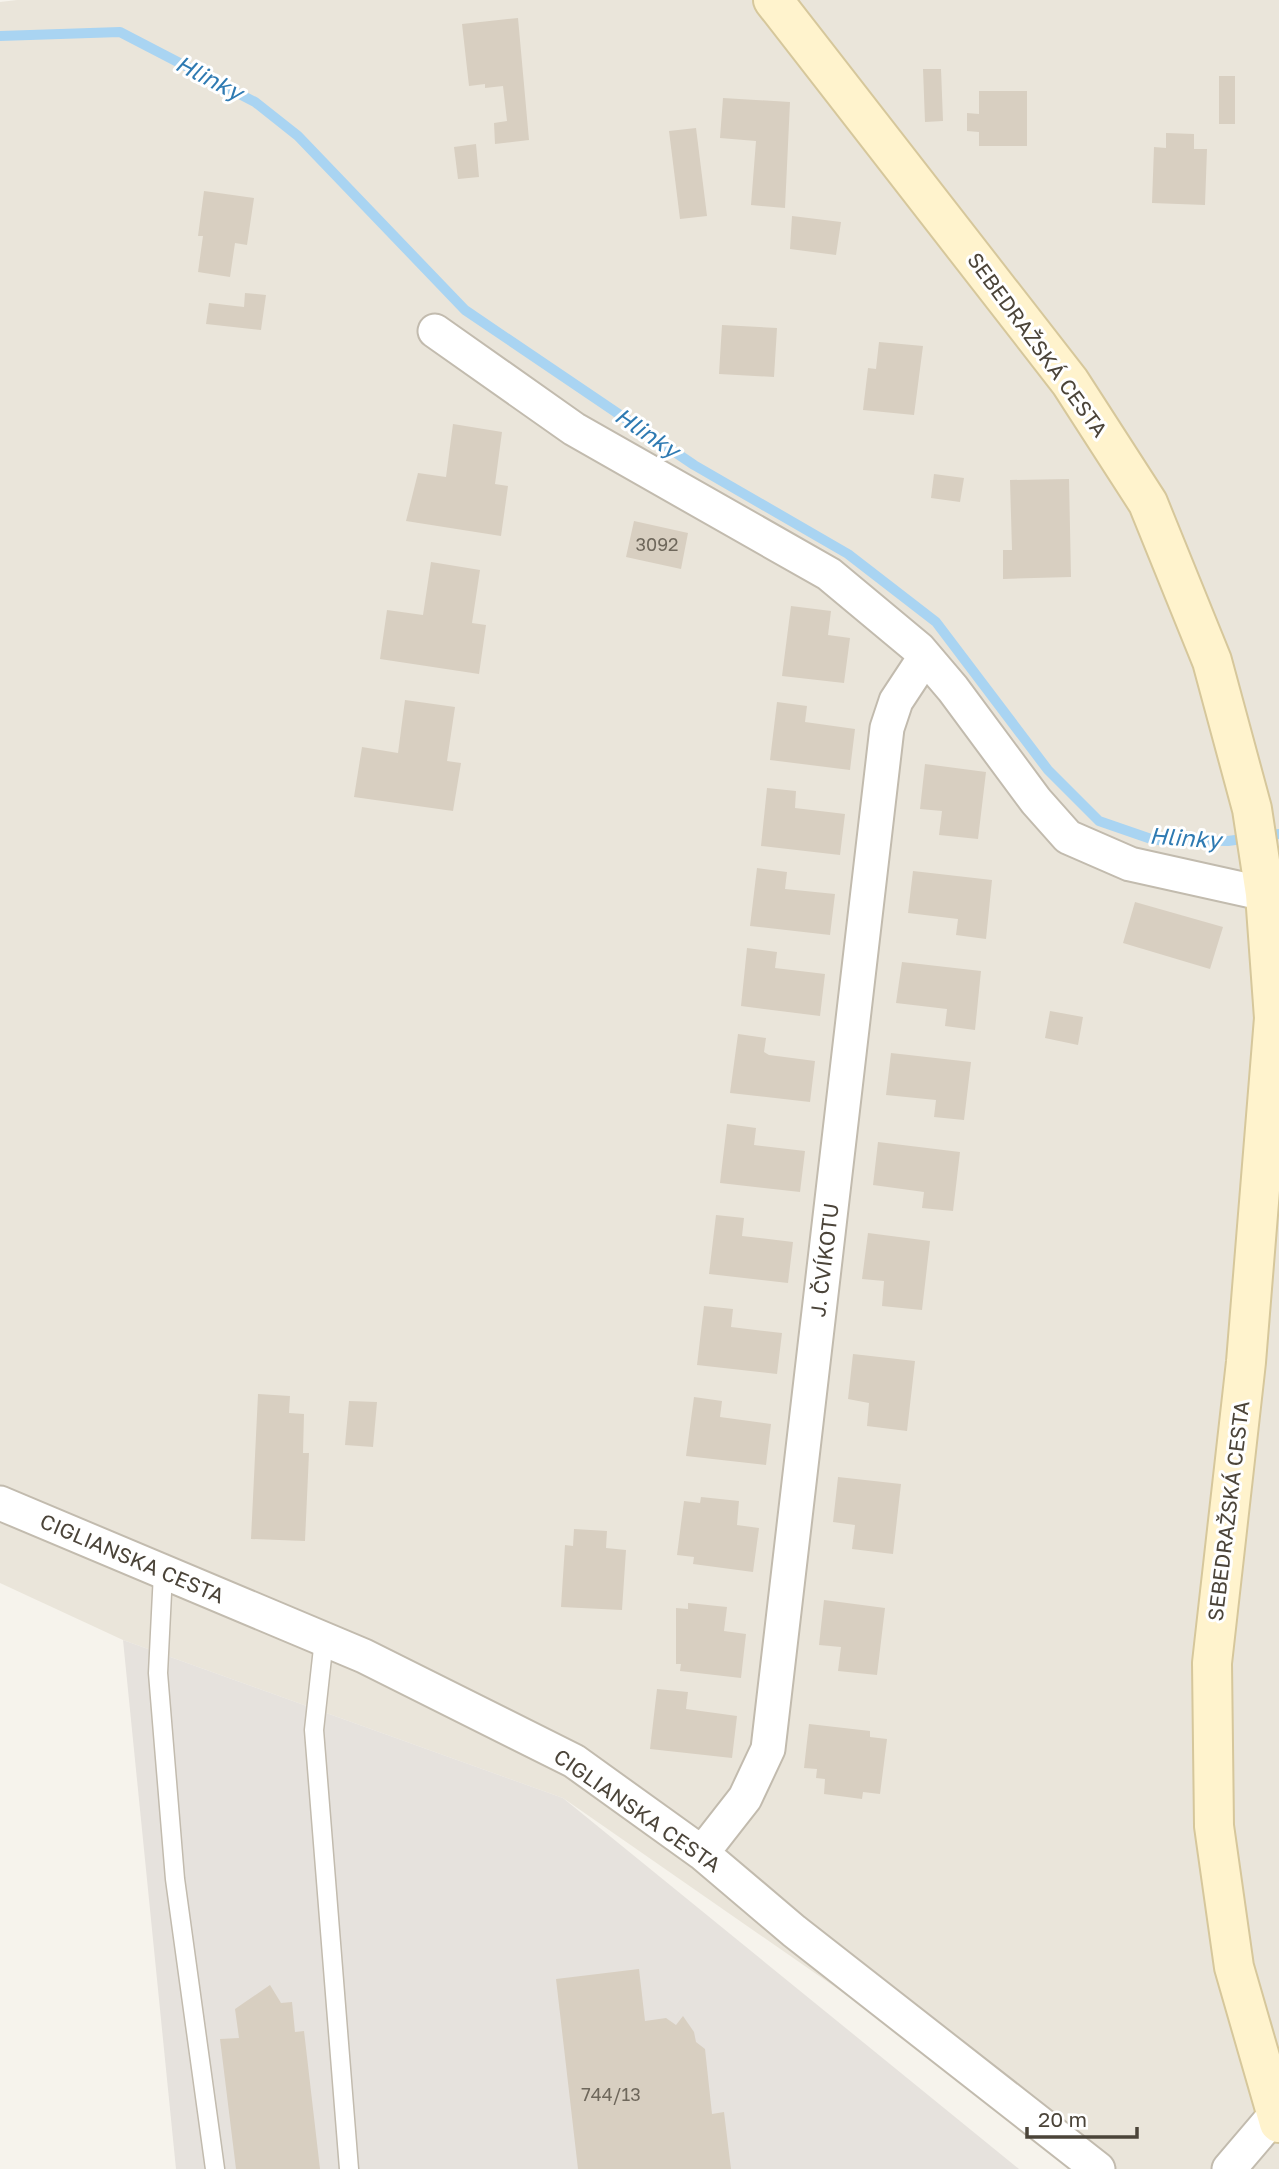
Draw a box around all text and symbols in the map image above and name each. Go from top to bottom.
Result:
water label: Hlinky [171,48,250,107]
street label: SEBEDRAŽSKÁ CESTA [962,247,1114,442]
water label: Hlinky [610,401,688,465]
house number: 3092 [635,533,679,555]
water label: Hlinky [1149,821,1225,854]
street label: J. ČVÍKOTU [804,1201,844,1318]
street label: SEBEDRAŽSKÁ CESTA [1202,1399,1254,1623]
street label: CIGLIANSKA CESTA [36,1507,228,1609]
street label: CIGLIANSKA CESTA [549,1743,726,1878]
house number: 744/13 [581,2083,641,2105]
scale bar [1027,2096,1137,2140]
text: 20 m [1038,2106,1087,2132]

